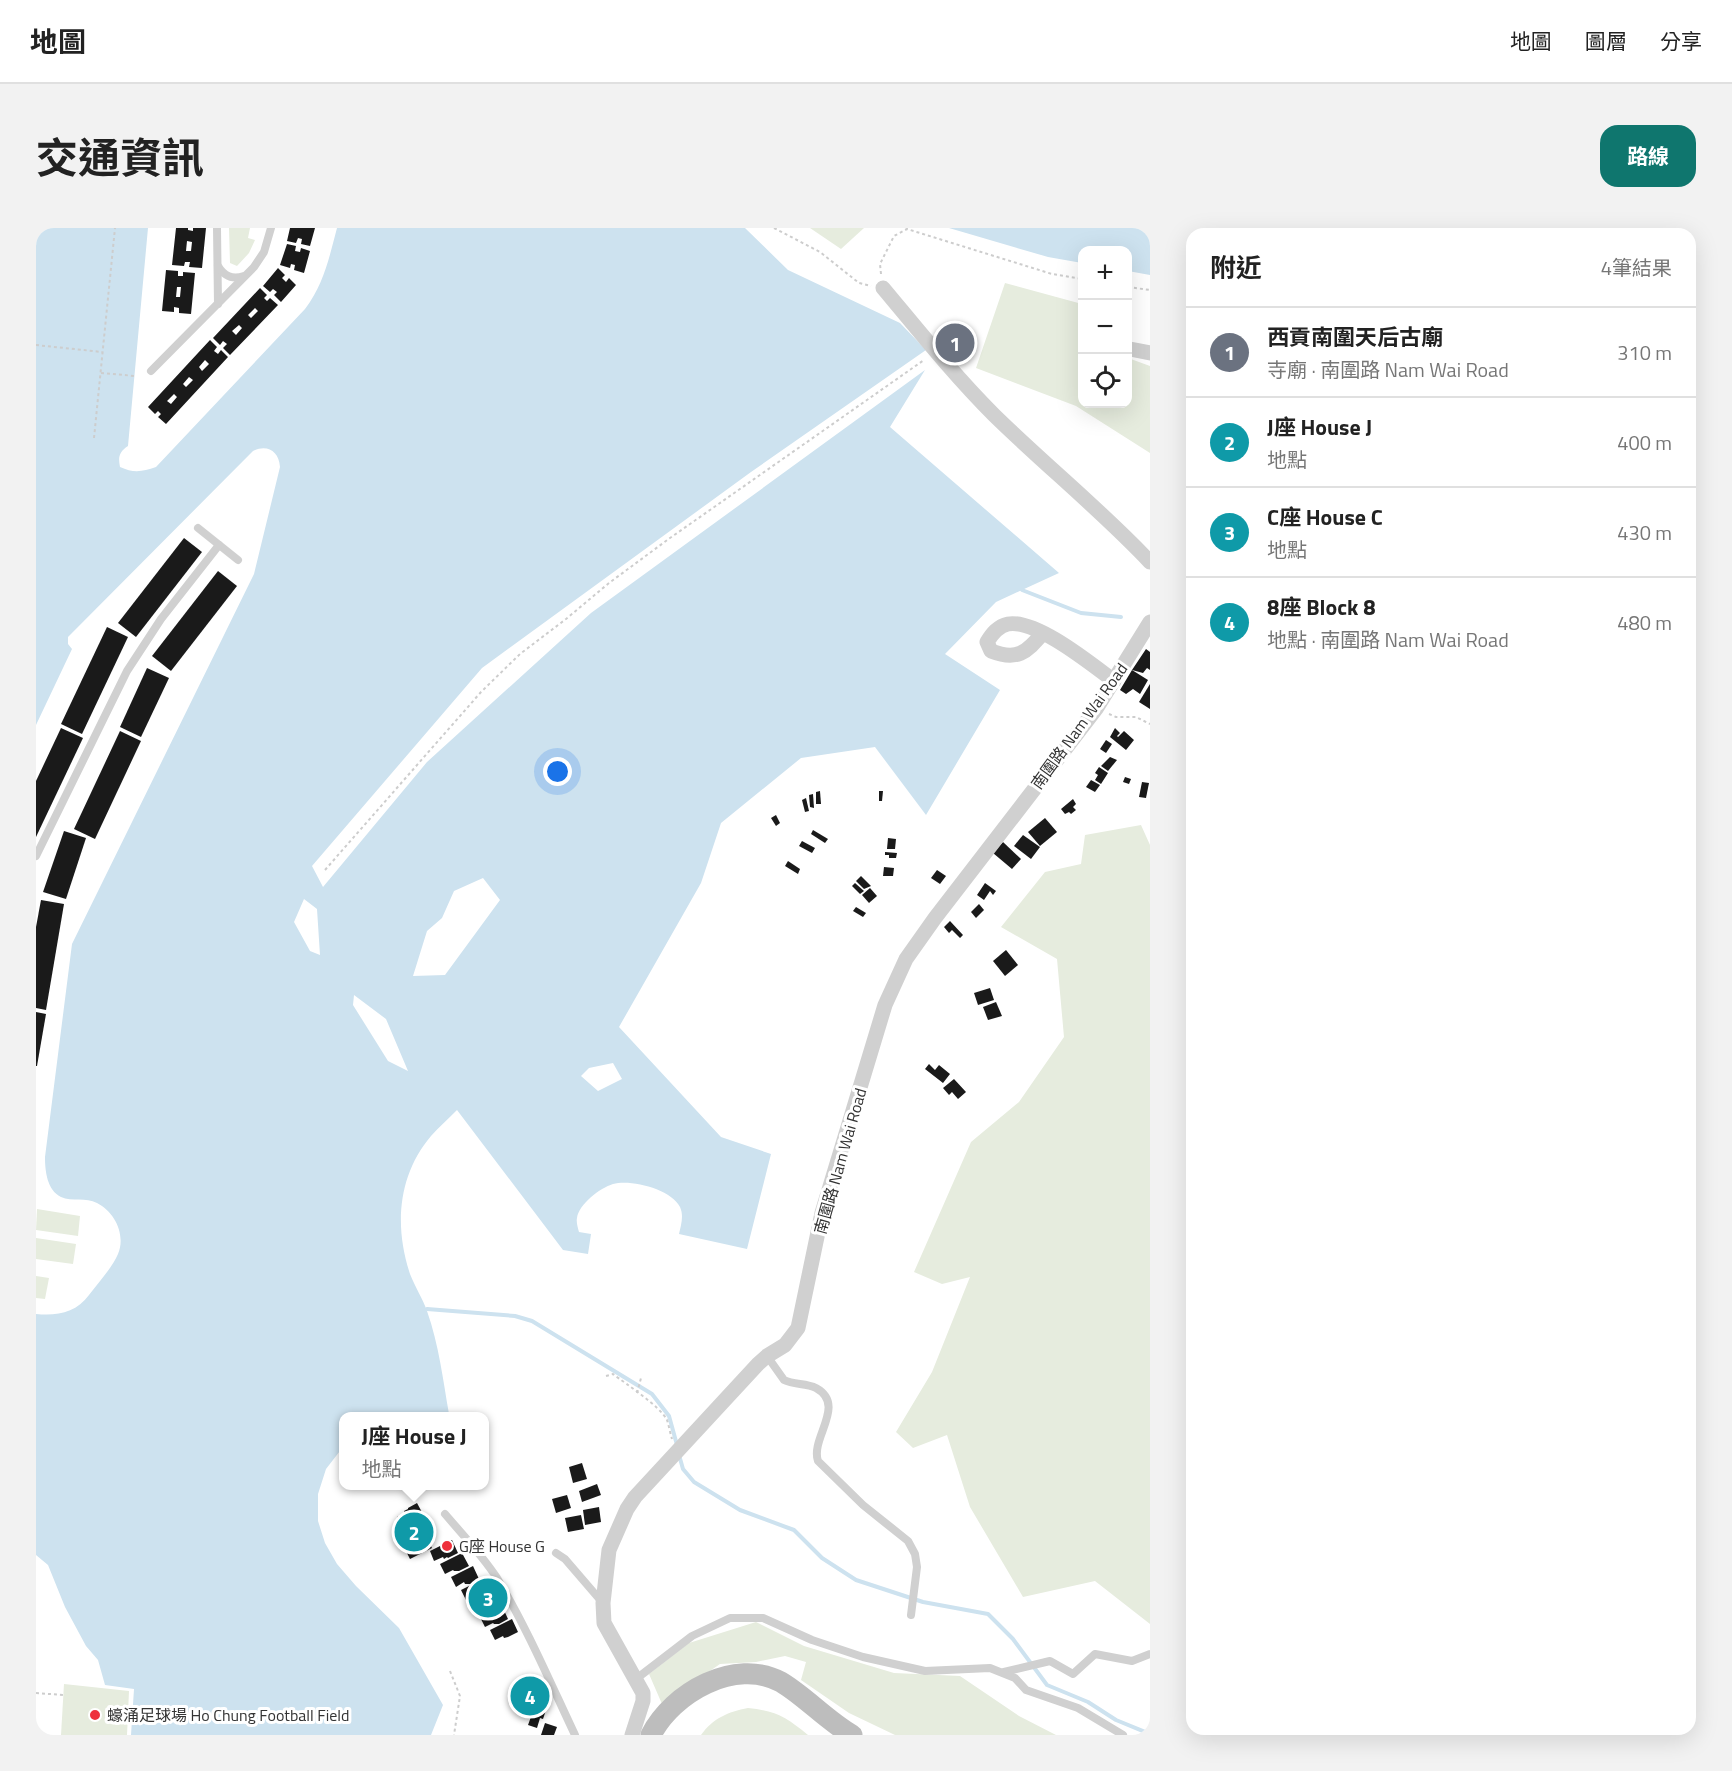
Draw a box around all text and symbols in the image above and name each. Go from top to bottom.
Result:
text: 地圖 [30,20,86,63]
text: 地圖 [1510,25,1552,57]
text: 圖層 [1585,25,1627,57]
text: 分享 [1660,25,1702,57]
text: 交通資訊 [36,125,204,189]
button: 路線 [1600,125,1696,187]
map controls [1078,246,1132,408]
button: + [1078,246,1132,300]
text: 附近 [1210,248,1262,287]
text: 4筆結果 [1601,252,1672,283]
button: − [1078,300,1132,354]
pin: 1 [936,320,974,366]
text: 西貢南圍天后古廟 [1267,320,1443,354]
text: 1 [1224,337,1235,368]
text: 310 m [1617,337,1672,368]
button: locate [1078,354,1132,408]
text: 寺廟 · 南圍路 Nam Wai Road [1267,354,1509,385]
text: J座 House J [1267,410,1372,444]
text: 2 [1224,427,1235,458]
text: 400 m [1617,427,1672,458]
text: 地點 [1267,444,1307,475]
text: C座 House C [1267,500,1383,534]
text: 3 [1224,517,1235,548]
text: 430 m [1617,517,1672,548]
text: 地點 [1267,534,1307,565]
text: 8座 Block 8 [1267,590,1376,624]
text: 4 [1224,607,1235,638]
text: 480 m [1617,607,1672,638]
text: 地點 · 南圍路 Nam Wai Road [1267,624,1509,655]
street label: 南圍路 Nam Wai Road [1025,658,1133,794]
your location [543,757,572,786]
street label: 南圍路 Nam Wai Road [808,1085,872,1237]
popup [339,1412,489,1490]
text: J座 House J [361,1419,467,1453]
text: 地點 [361,1453,401,1484]
pin: 2 [394,1510,434,1554]
place label: G座 House G [459,1534,545,1558]
marker: G座 House G [440,1539,454,1553]
pin: 3 [468,1576,508,1620]
pin: 4 [510,1674,550,1718]
place label: 蠔涌足球場 Ho Chung Football Field [107,1703,349,1727]
marker: 蠔涌足球場 Ho Chung Football Field [88,1708,102,1722]

